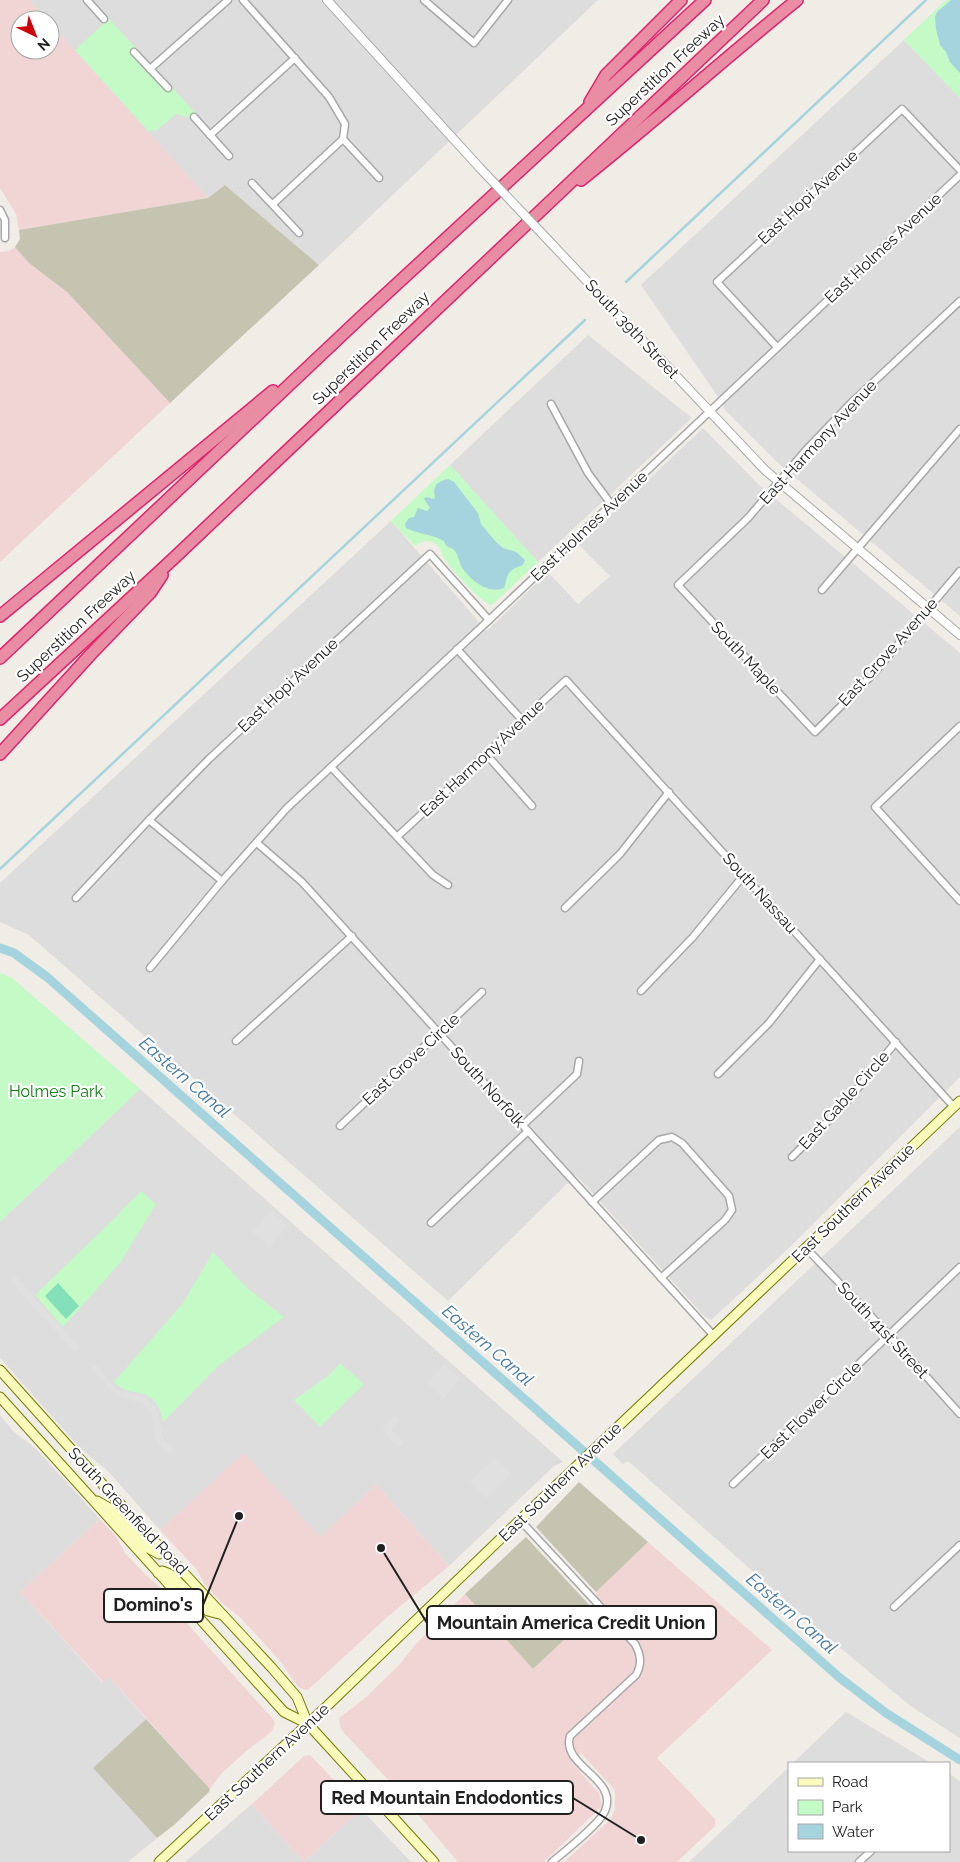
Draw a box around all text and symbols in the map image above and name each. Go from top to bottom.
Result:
north arrow [10,10,60,60]
street label: Superstition Freeway [602,10,728,130]
text: N [35,35,53,54]
street label: East Hopi Avenue [754,146,862,248]
street label: East Holmes Avenue [821,189,945,307]
street label: South 39th Street [581,276,683,383]
street label: Superstition Freeway [309,287,434,409]
street label: East Harmony Avenue [755,376,881,508]
street label: East Holmes Avenue [527,467,651,585]
street label: Superstition Freeway [13,566,139,686]
street label: East Grove Avenue [834,594,942,710]
street label: South Maple [707,617,785,699]
street label: East Hopi Avenue [234,634,342,736]
street label: East Harmony Avenue [416,695,548,821]
street label: South Nassau [719,849,801,937]
street label: East Grove Circle [359,1009,463,1109]
water label: Eastern Canal [135,1032,235,1122]
street label: South Norfolk [447,1043,530,1132]
street label: East Gable Circle [795,1047,893,1153]
park label: Holmes Park [9,1082,104,1101]
street label: East Southern Avenue [788,1140,918,1266]
street label: South 41st Street [834,1278,933,1383]
water label: Eastern Canal [438,1300,538,1390]
street label: East Flower Circle [757,1357,865,1463]
street label: East Southern Avenue [495,1419,625,1545]
street label: South Greenfield Road [64,1444,192,1578]
water label: Eastern Canal [742,1568,842,1658]
callout: Domino's [104,1589,203,1622]
text: Domino's [113,1594,193,1615]
callout: Mountain America Credit Union [427,1606,716,1639]
text: Mountain America Credit Union [437,1612,705,1633]
street label: East Southern Avenue [201,1699,333,1825]
legend [788,1762,950,1852]
text: Road [832,1773,868,1791]
callout: Red Mountain Endodontics [321,1781,573,1814]
text: Red Mountain Endodontics [331,1787,563,1808]
text: Park [832,1798,863,1816]
text: Water [832,1823,875,1841]

